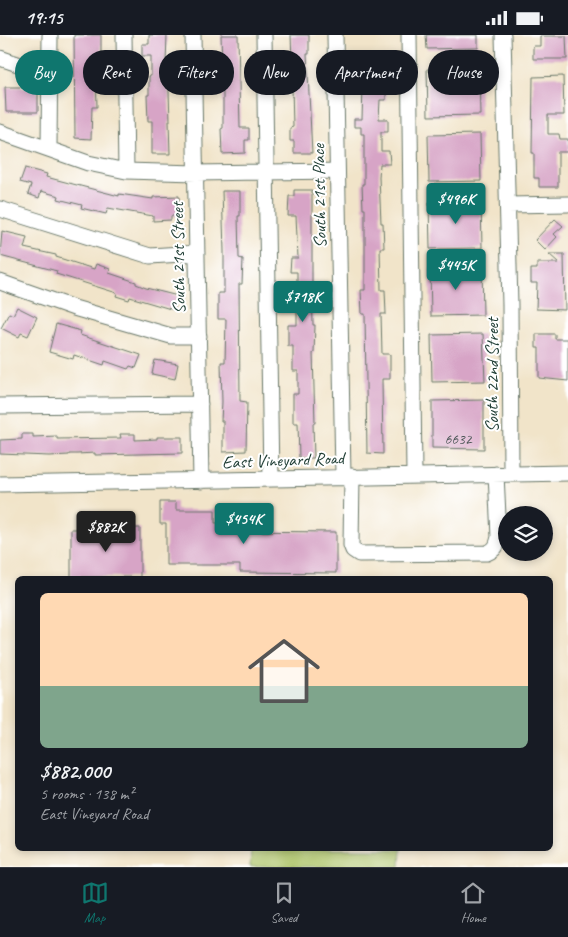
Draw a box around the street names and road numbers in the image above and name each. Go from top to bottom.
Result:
street label: South 21st Place [307,143,331,248]
street label: South 21st Street [166,200,190,314]
street label: South 22nd Street [481,316,503,432]
street label: East Vineyard Road [222,447,347,473]

